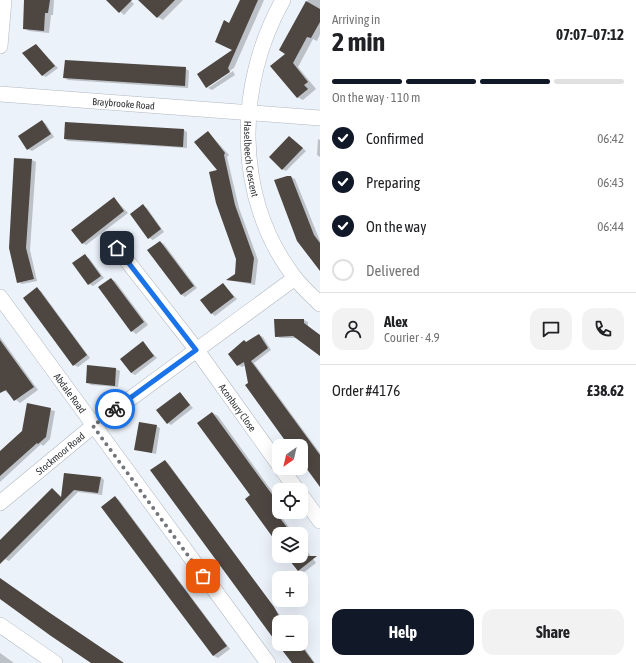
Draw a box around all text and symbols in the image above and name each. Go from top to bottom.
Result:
text: Arriving in [332,12,380,27]
text: 07:07–07:12 [556,26,624,43]
text: 2 min [332,27,385,57]
text: On the way · 110 m [332,90,420,105]
street label: Braybrooke Road [92,96,156,112]
street label: Haselbeech Crescent [242,121,261,198]
icon: check [332,127,354,149]
text: Confirmed [366,130,424,147]
text: 06:42 [597,131,624,146]
icon: check [332,171,354,193]
text: Preparing [366,174,420,191]
text: 06:43 [597,175,624,190]
icon: check [332,215,354,237]
text: On the way [366,218,427,235]
text: 06:44 [597,219,624,234]
pin [100,231,134,265]
icon: home [106,237,128,259]
text: Delivered [366,262,420,279]
button: person [332,308,374,350]
button: chat [530,308,572,350]
button: phone [582,308,624,350]
text: Alex [384,313,408,330]
text: Courier · 4.9 [384,330,440,345]
street label: Abdale Road [52,371,88,416]
street label: Aconbury Close [217,382,258,434]
text: Order #4176 [332,382,400,399]
text: £38.62 [587,382,624,399]
courier [95,389,135,429]
icon: bike [104,398,126,420]
street label: Stockmoor Road [34,430,87,477]
north arrow [272,439,308,475]
map controls [272,439,308,651]
button: locate [272,483,308,519]
button: layers [272,527,308,563]
pin [186,559,220,593]
icon: bag [192,565,214,587]
button: + [272,571,308,607]
button: Help [332,609,474,655]
button: Share [482,609,624,655]
button: − [272,615,308,651]

